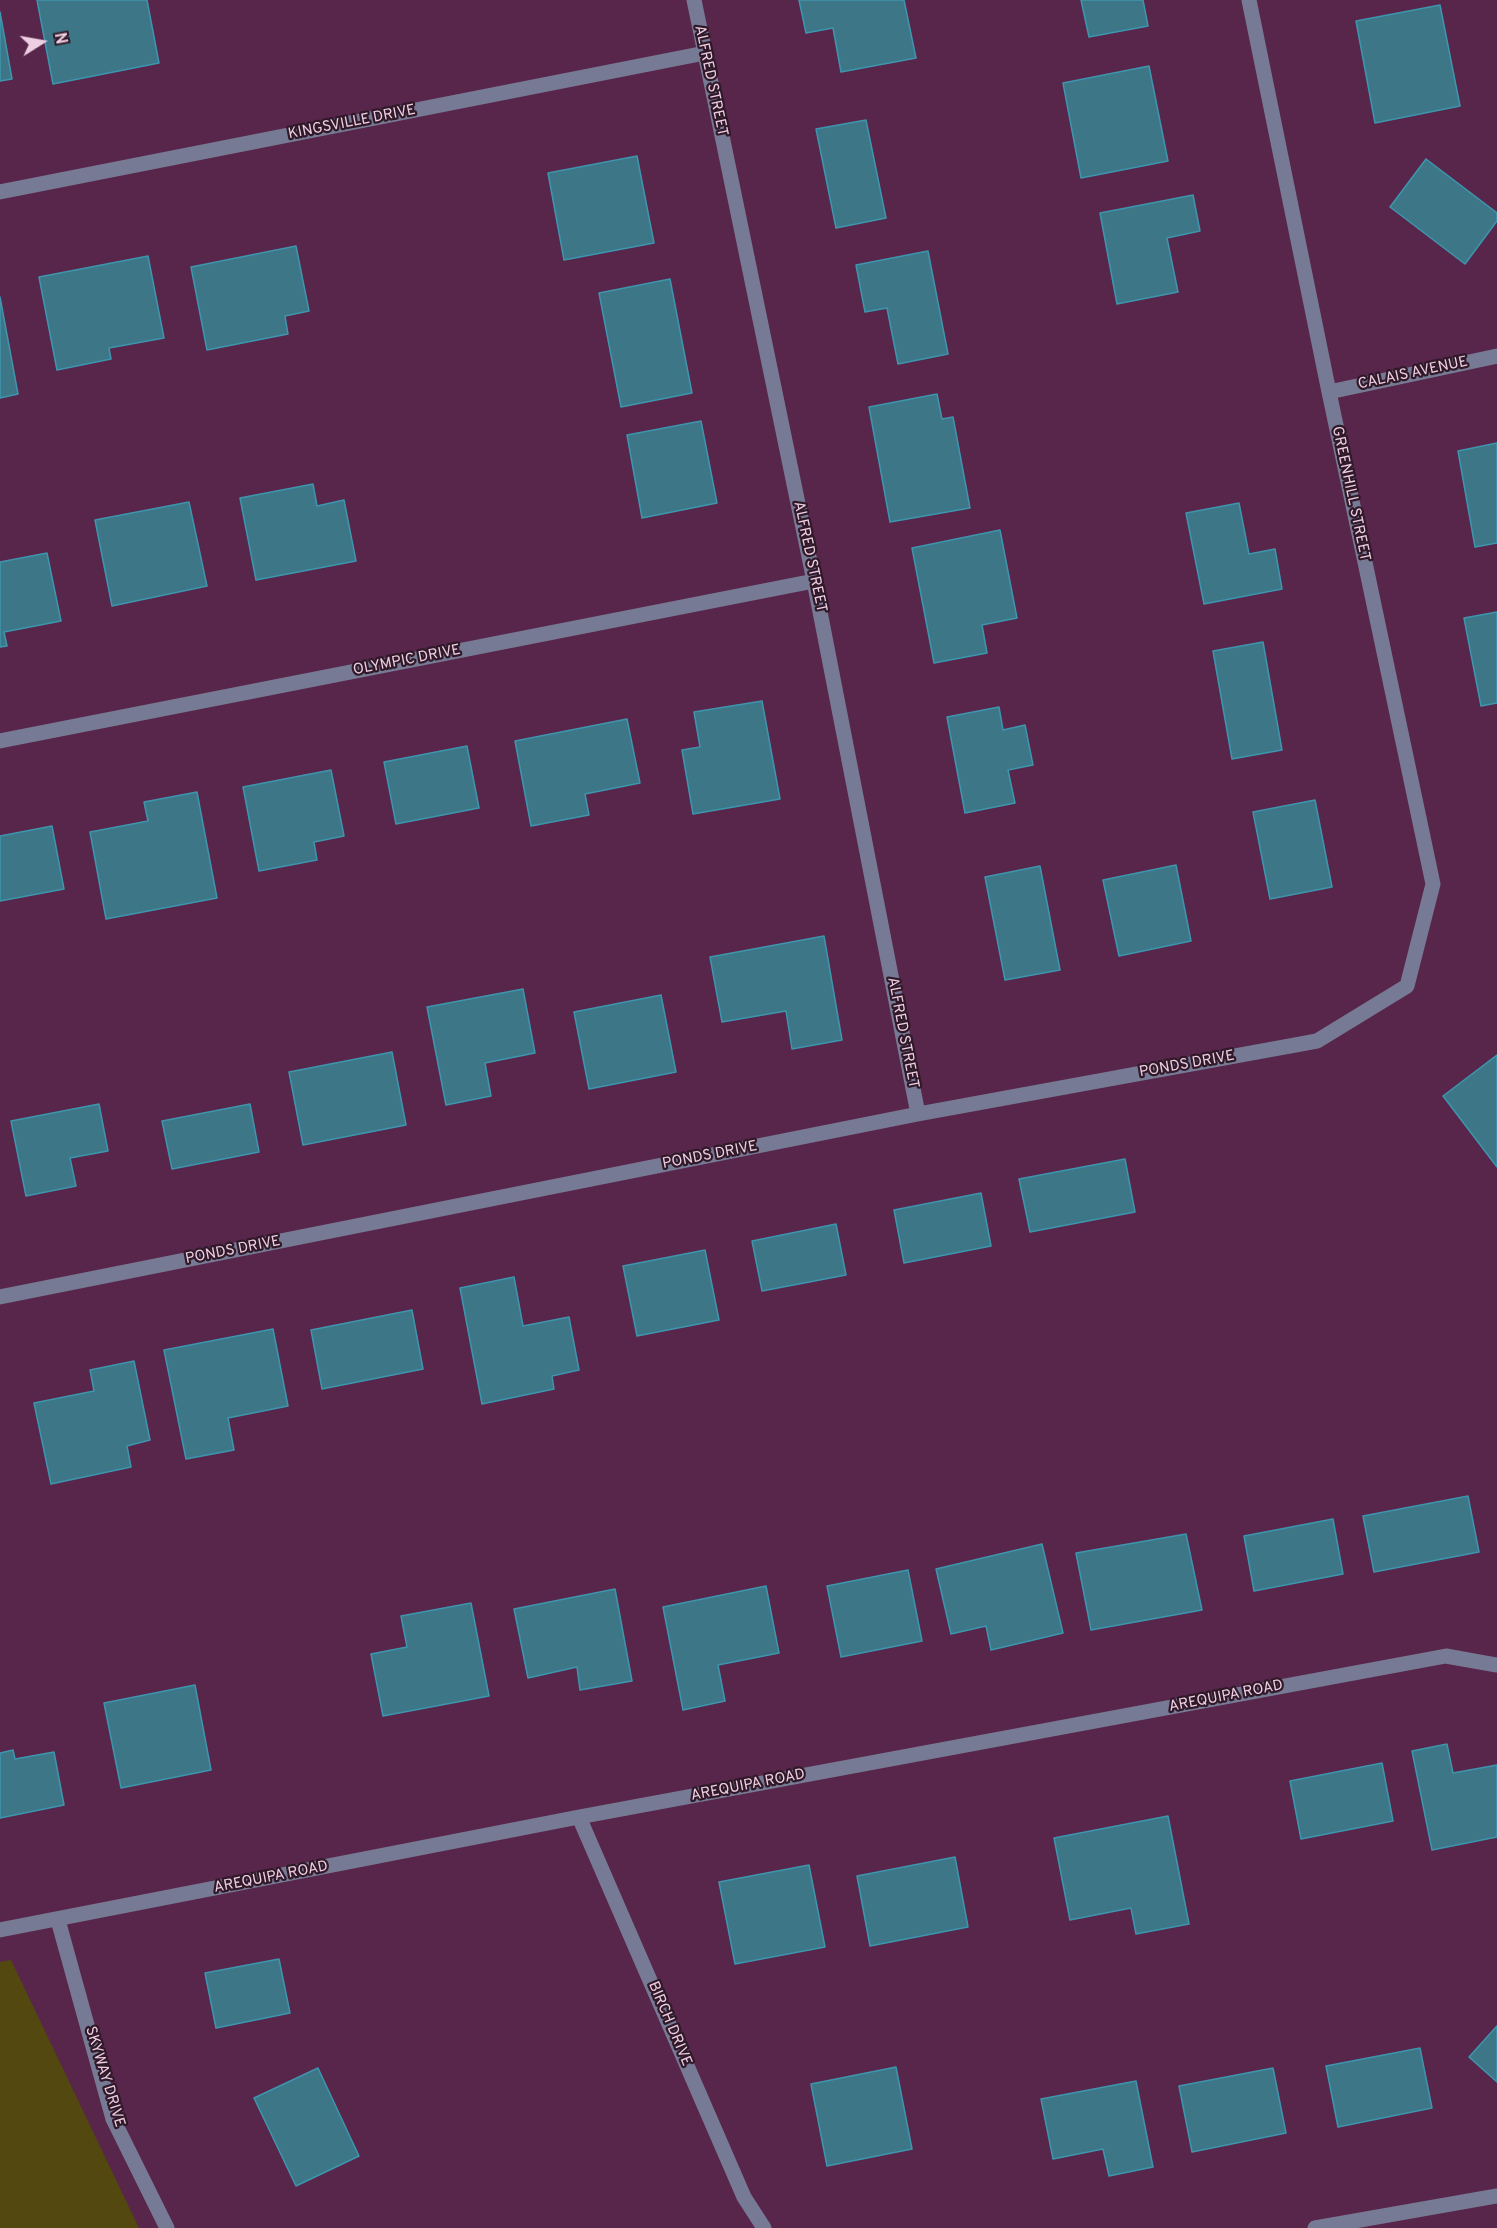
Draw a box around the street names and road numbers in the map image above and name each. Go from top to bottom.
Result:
street label: ALFRED STREET [689,24,731,138]
street label: KINGSVILLE DRIVE [287,102,417,144]
street label: CALAIS AVENUE [1356,354,1470,394]
street label: GREENHILL STREET [1327,425,1373,563]
street label: ALFRED STREET [788,500,830,614]
street label: OLYMPIC DRIVE [352,642,462,680]
street label: ALFRED STREET [882,976,922,1090]
street label: PONDS DRIVE [1138,1048,1236,1082]
street label: PONDS DRIVE [661,1138,759,1174]
street label: PONDS DRIVE [184,1233,282,1269]
street label: AREQUIPA ROAD [1167,1677,1285,1717]
street label: AREQUIPA ROAD [689,1766,807,1806]
street label: AREQUIPA ROAD [212,1858,330,1898]
street label: BIRCH DRIVE [643,1979,695,2069]
street label: SKYWAY DRIVE [80,2024,128,2130]

